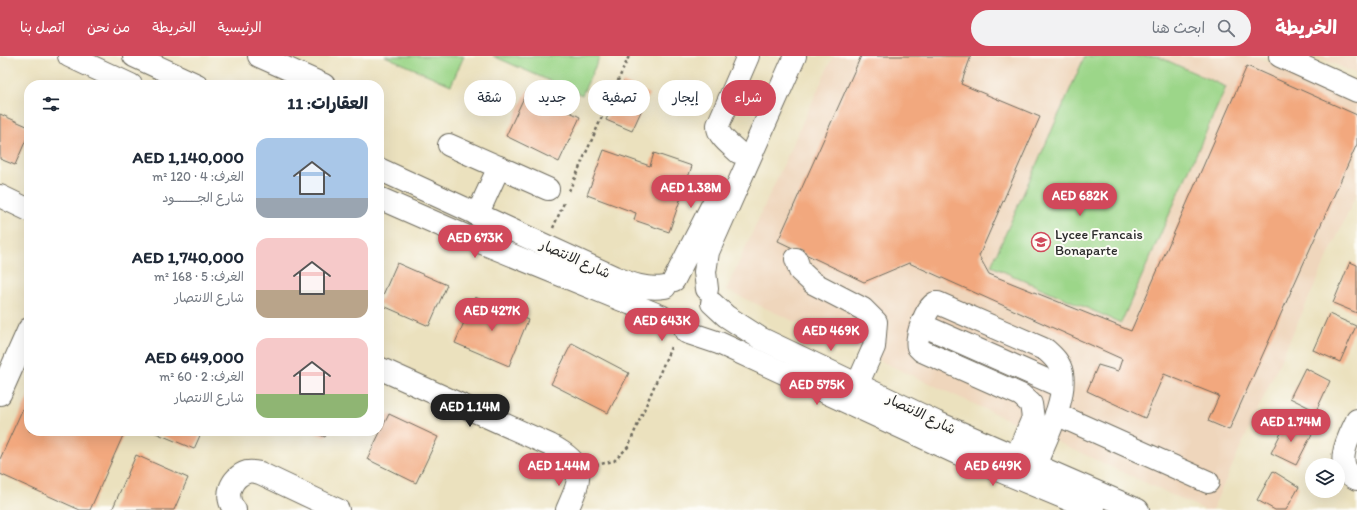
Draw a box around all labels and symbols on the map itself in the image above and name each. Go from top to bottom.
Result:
pin: AED 1.38M [645,175,737,209]
pin: AED 682K [1039,183,1121,217]
pin: AED 673K [434,225,516,259]
place label: Lycee Francais Bonaparte [1055,226,1143,259]
school or university icon: Lycee Francais Bonaparte [1030,231,1052,253]
street label: شارع الانتصار [536,236,613,283]
pin: AED 427K [451,298,533,332]
pin: AED 643K [621,308,703,342]
pin: AED 469K [790,318,872,352]
pin: AED 575K [776,372,858,406]
street label: شارع الانتصار [882,389,959,439]
pin: AED 1.14M [424,394,516,428]
pin: AED 1.74M [1245,409,1337,443]
pin: AED 1.44M [513,453,605,487]
pin: AED 649K [952,453,1034,487]

